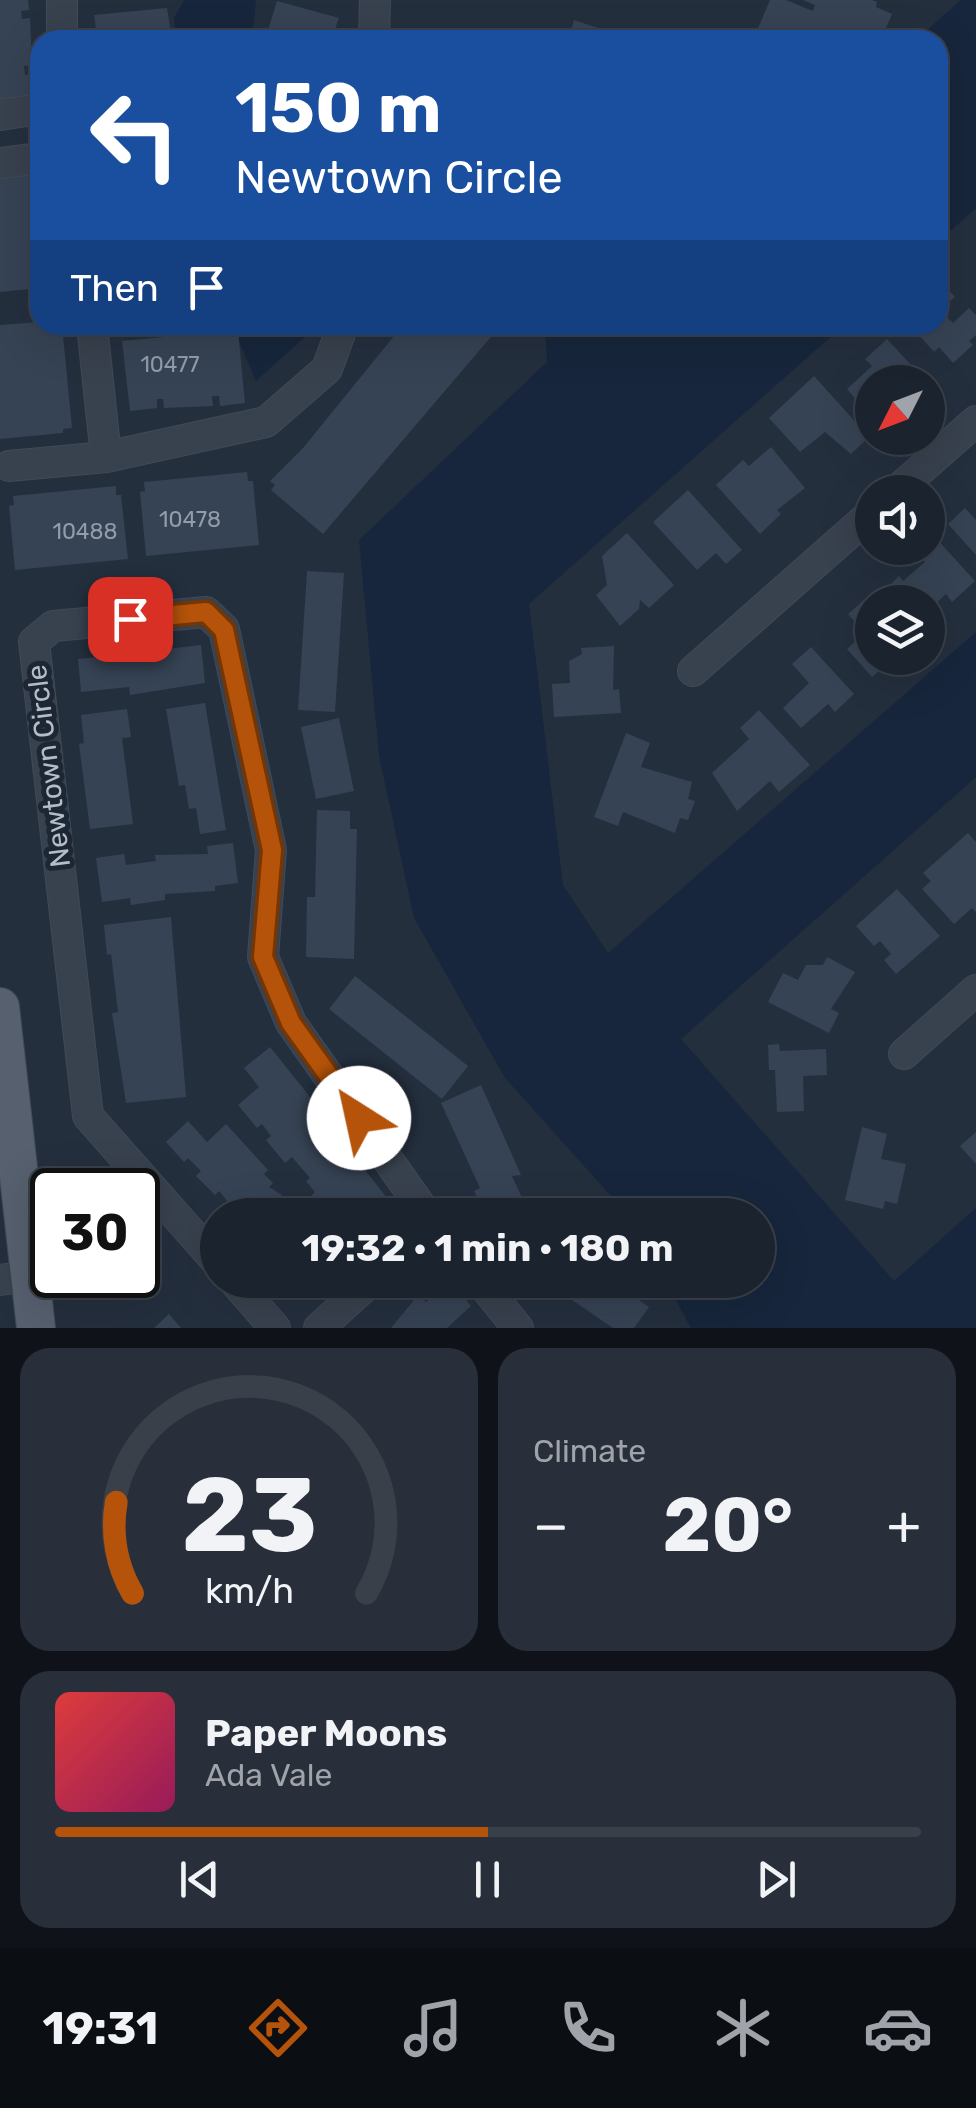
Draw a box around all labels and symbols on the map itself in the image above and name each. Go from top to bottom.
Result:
house number: 10477 [140,351,200,378]
north arrow [855,365,945,455]
house number: 10478 [159,506,221,533]
house number: 10488 [52,518,118,545]
pin [88,577,173,662]
street label: Newtown Circle [20,663,77,869]
position arrow [307,1066,411,1170]
speed limit sign: 30 [30,1168,160,1298]

